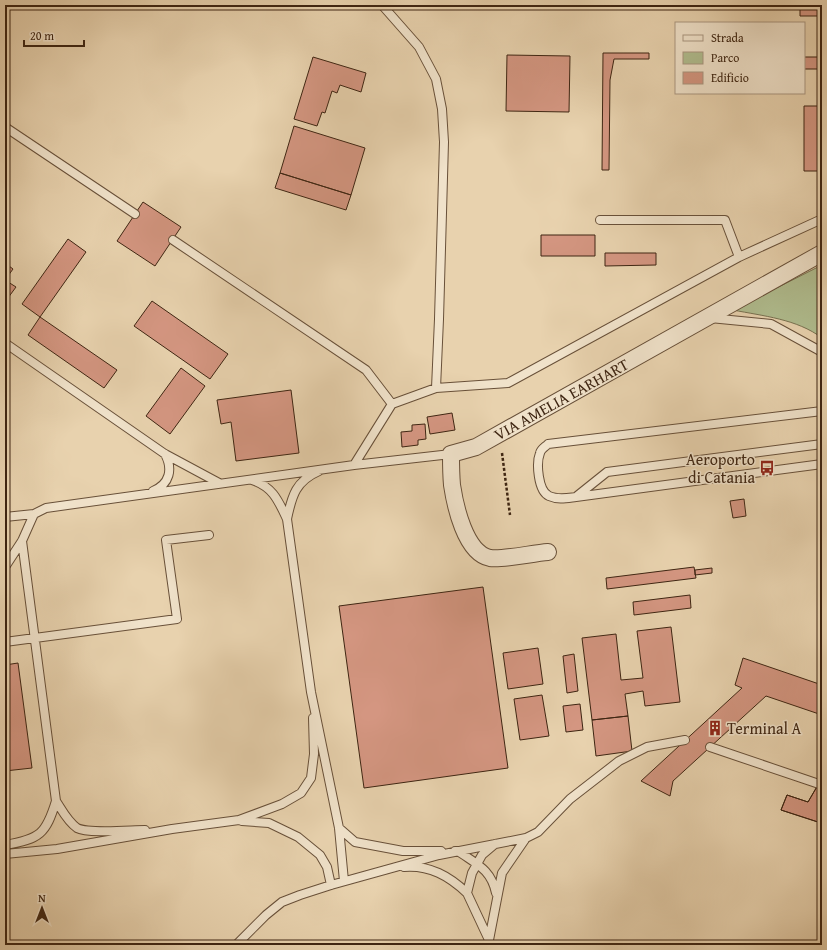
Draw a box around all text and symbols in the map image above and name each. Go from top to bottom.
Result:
scale bar [24,22,84,48]
legend [675,22,805,94]
text: 20 m [30,27,54,44]
text: Strada [711,29,744,46]
text: Parco [711,49,739,66]
text: Edificio [711,69,749,86]
street label: VIA AMELIA EARHART [489,352,633,446]
place label: Aeroporto di Catania [686,447,755,489]
bus stop icon: Aeroporto di Catania [758,459,776,477]
place label: Terminal A [727,716,802,740]
building icon: Terminal A [706,719,724,737]
north arrow [22,888,62,928]
text: N [38,890,46,906]

